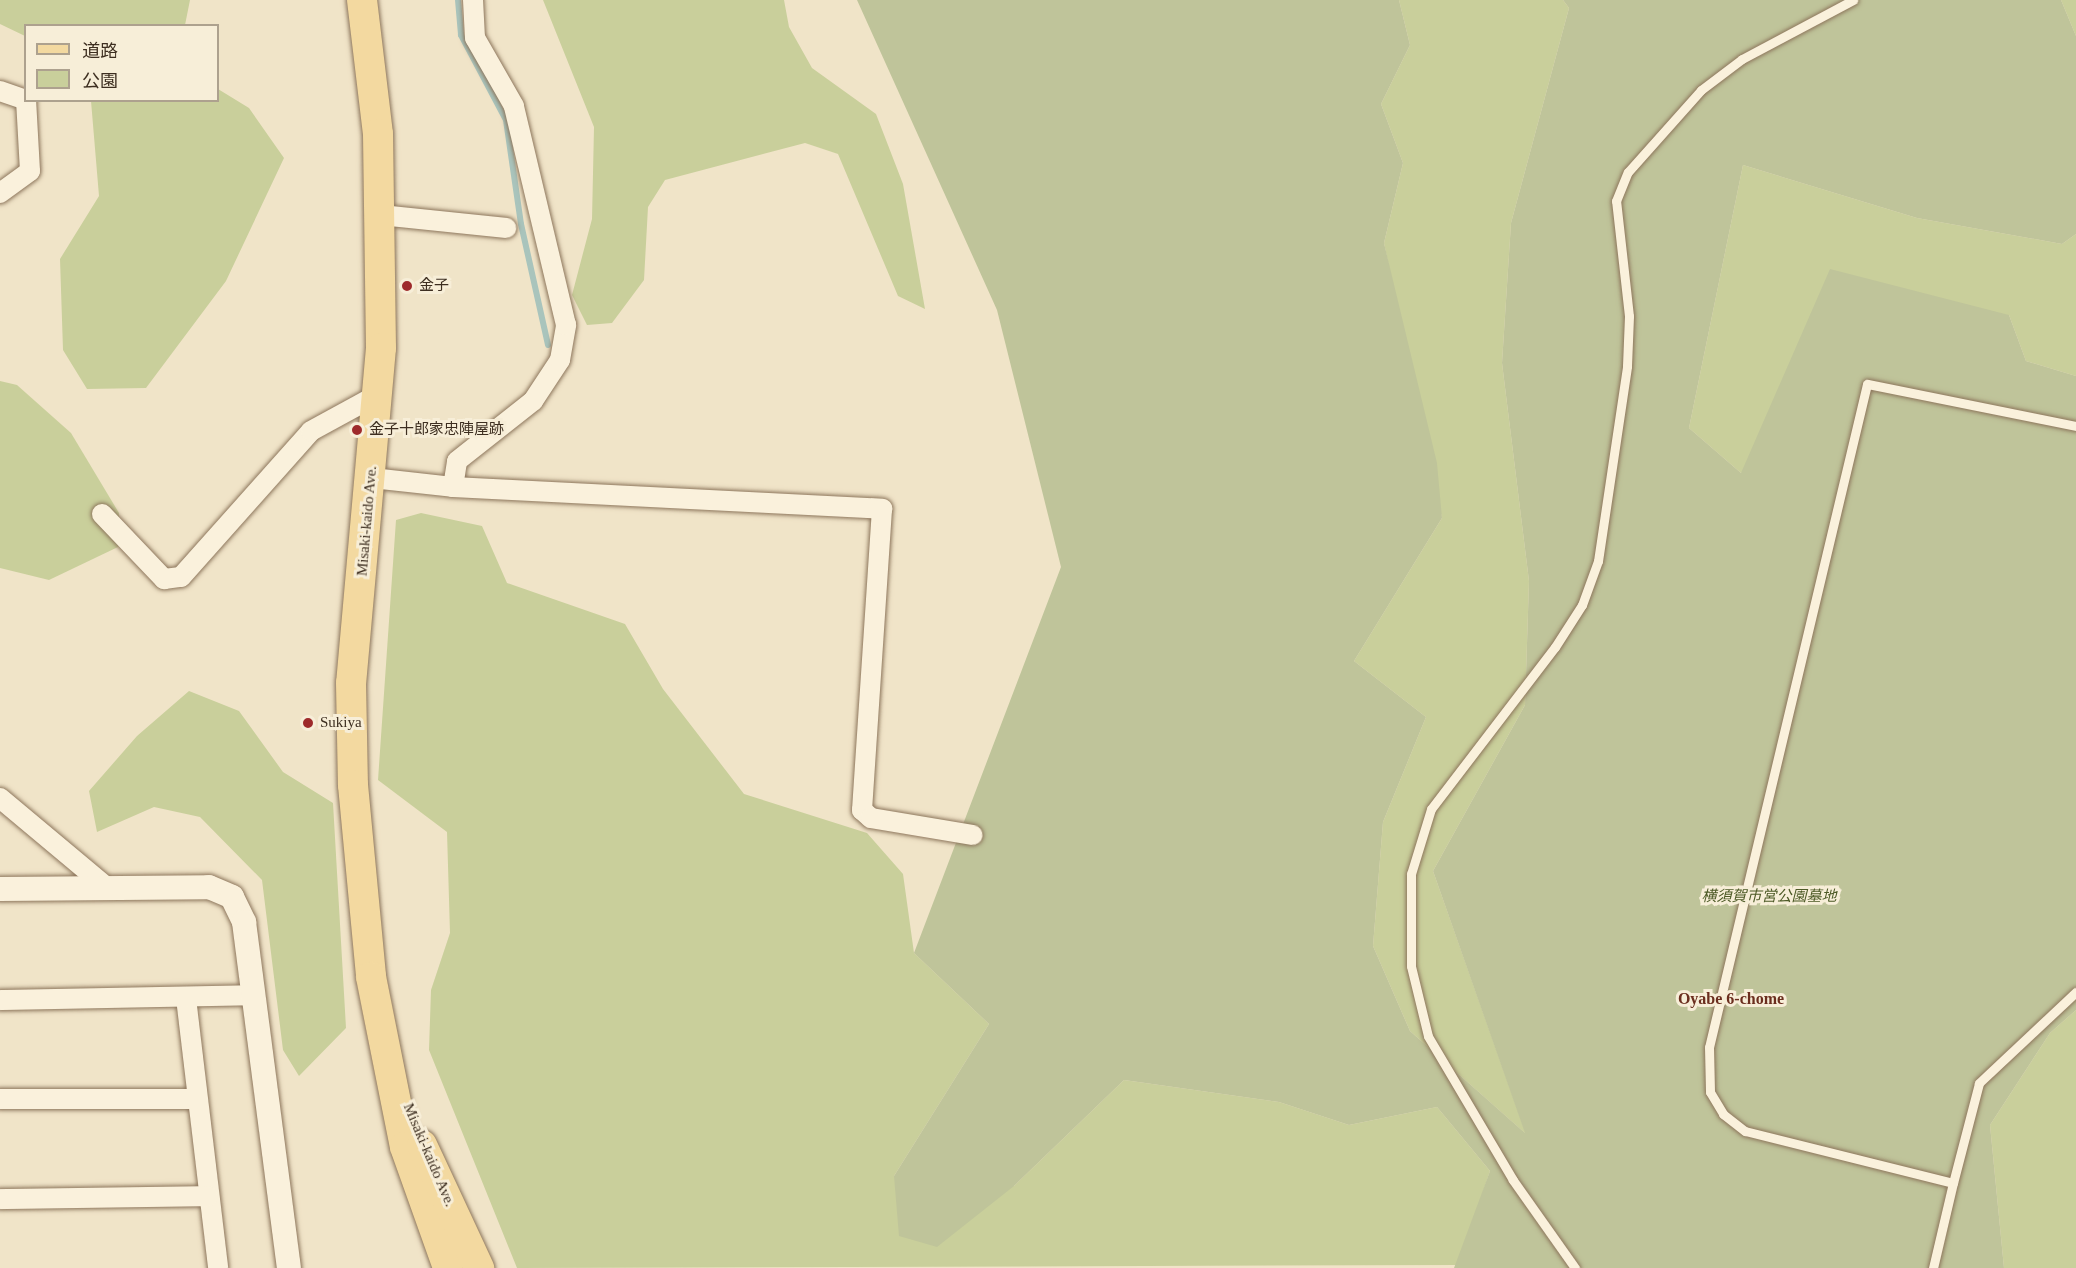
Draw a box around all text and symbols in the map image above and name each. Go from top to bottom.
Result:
legend [24,24,219,102]
text: 道路 [82,41,118,61]
text: 公園 [82,71,118,91]
place label: 金子 [419,277,449,295]
marker: 金子 [400,279,414,293]
place label: 金子十郎家忠陣屋跡 [369,421,504,439]
marker: 金子十郎家忠陣屋跡 [350,423,364,437]
street label: Misaki-kaido Ave. [353,465,381,577]
place label: Sukiya [320,714,362,732]
marker: Sukiya [301,716,315,730]
park label: 横須賀市営公園墓地 [1702,888,1836,906]
district label: Oyabe 6-chome [1678,989,1784,1009]
street label: Misaki-kaido Ave. [399,1100,459,1210]

